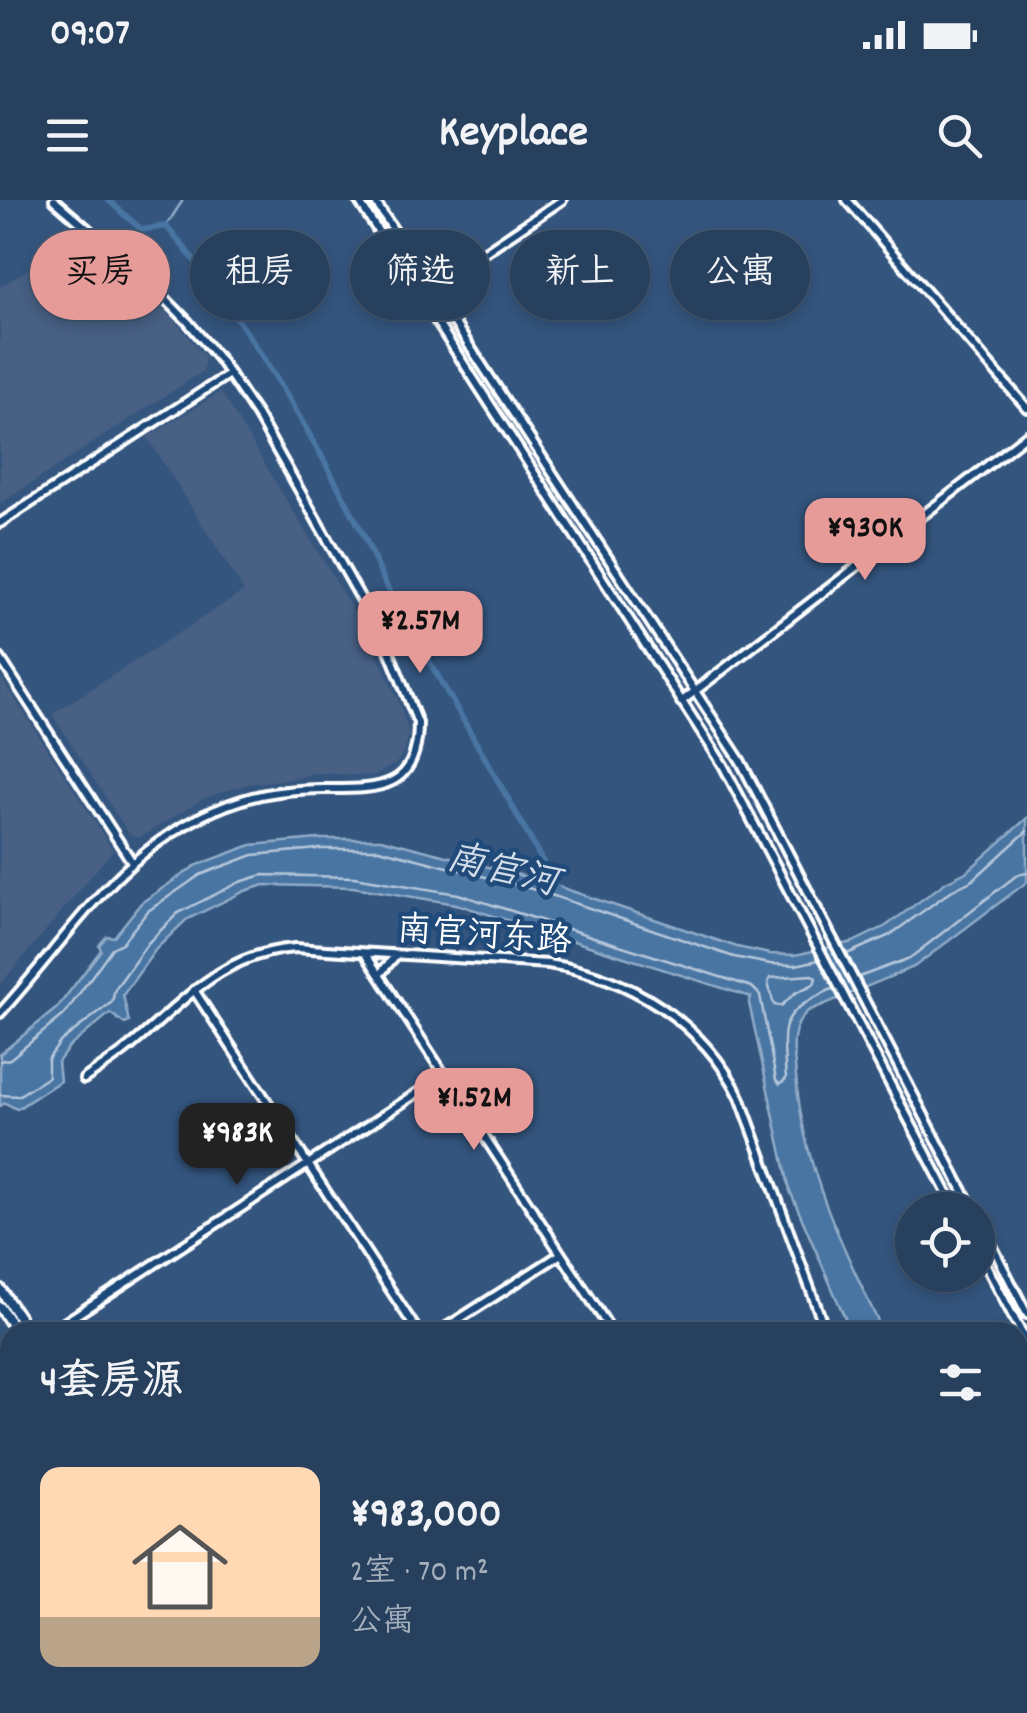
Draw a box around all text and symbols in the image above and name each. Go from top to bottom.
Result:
text: 09:07 [50,8,130,63]
text: Keyplace [439,103,588,167]
icon: menu [40,108,95,163]
icon: search [932,108,987,163]
chip: 买房 [30,230,170,320]
chip: 租房 [190,230,330,320]
chip: 筛选 [350,230,490,320]
chip: 新上 [510,230,650,320]
chip: 公寓 [670,230,810,320]
pin: ¥930K [795,498,935,583]
text: ¥930K [827,507,903,553]
pin: ¥2.57M [339,591,501,676]
text: ¥2.57M [380,600,460,646]
water label: 南官河 [440,833,570,915]
street label: 南官河东路 [395,907,573,969]
pin: ¥1.52M [393,1068,555,1153]
text: ¥1.52M [436,1077,512,1123]
pin: ¥983K [167,1103,307,1188]
text: ¥983K [201,1112,273,1158]
map controls [895,1192,995,1292]
button: locate [895,1192,995,1292]
text: 4套房源 [40,1355,183,1415]
icon: filters [933,1355,988,1410]
text: ¥983,000 [350,1487,502,1547]
icon: home [120,1507,240,1627]
text: 2室 · 70 m² [350,1551,489,1597]
text: 公寓 [350,1601,414,1647]

